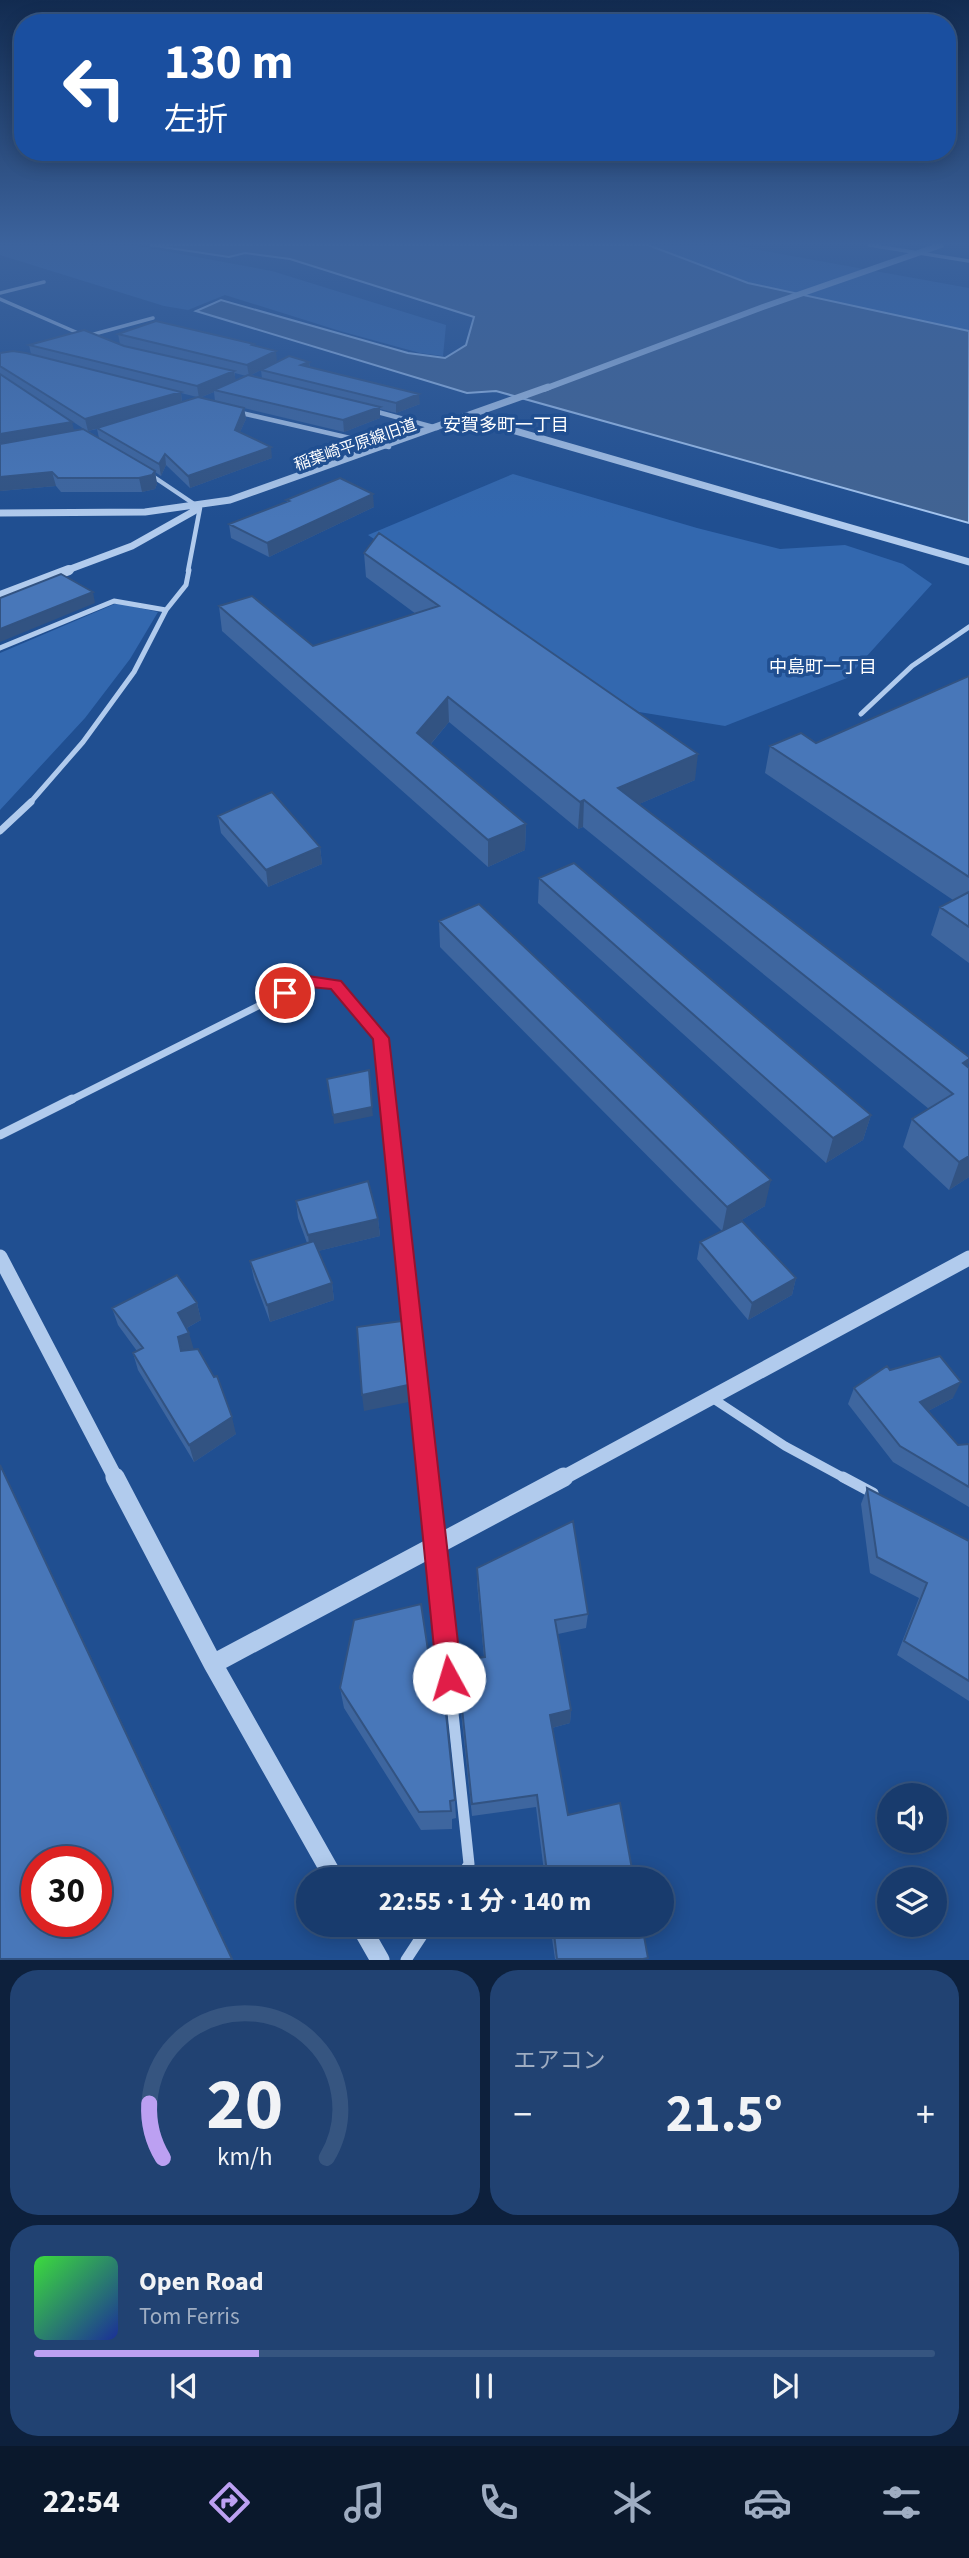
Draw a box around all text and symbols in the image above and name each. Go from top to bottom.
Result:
text: 130 m [164,28,293,98]
icon: left [49,42,140,133]
text: 左折 [164,97,228,143]
district label: 安賀多町一丁目 [443,413,569,438]
street label: 稲葉崎平原線旧道 [291,414,419,476]
district label: 中島町一丁目 [769,655,877,680]
pin [255,963,315,1023]
icon: arrive [266,974,304,1012]
position arrow [412,1641,486,1715]
map controls [877,1783,947,1937]
button: sound [877,1783,947,1853]
speed limit sign: 30 [21,1846,112,1937]
button: layers [877,1867,947,1937]
text: 22:55 · 1 分 · 140 m [379,1883,591,1920]
text: エアコン [514,2044,606,2077]
text: 20 [206,2054,283,2158]
text: 21.5° [666,2078,783,2152]
text: − [514,2088,532,2142]
text: + [916,2088,935,2142]
text: km/h [217,2139,273,2175]
text: Open Road [139,2263,264,2300]
text: Tom Ferris [139,2300,240,2333]
icon: previous [165,2367,203,2405]
icon: pause [465,2367,503,2405]
icon: next [766,2367,804,2405]
icon: directions [205,2478,254,2527]
icon: music [340,2478,389,2527]
icon: phone [474,2478,523,2527]
icon: climate [608,2478,657,2527]
icon: car [743,2478,792,2527]
icon: filters [877,2478,926,2527]
text: 22:54 [43,2479,120,2525]

